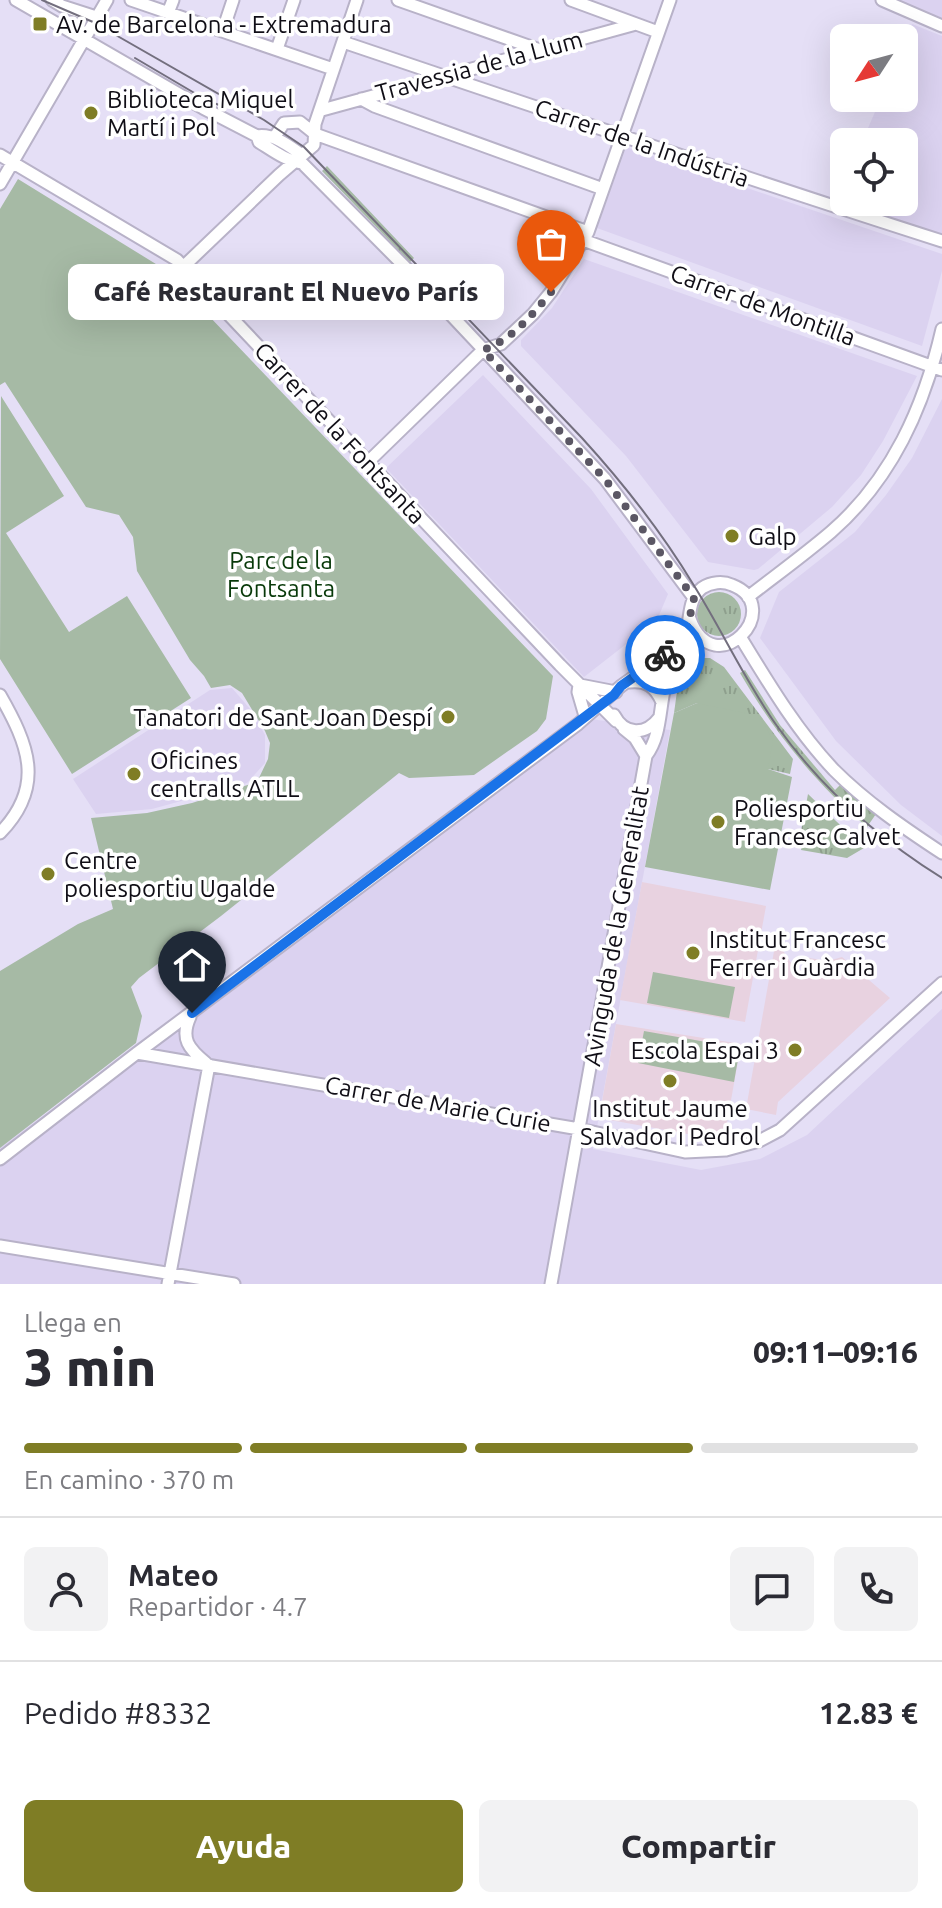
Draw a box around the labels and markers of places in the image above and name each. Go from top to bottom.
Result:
place label: Av. de Barcelona - Extremadura [56,11,392,38]
marker: Av. de Barcelona - Extremadura [31,15,49,33]
place label: Biblioteca Miquel Martí i Pol [107,86,294,141]
marker: Biblioteca Miquel Martí i Pol [82,104,100,122]
pin [517,210,585,292]
callout: Café Restaurant El Nuevo París [67,264,503,320]
place label: Galp [748,523,797,550]
marker: Galp [723,527,741,545]
place label: Tanatori de Sant Joan Despí [133,704,433,731]
marker: Tanatori de Sant Joan Despí [439,708,457,726]
place label: Oficines centralls ATLL [150,747,299,802]
marker: Oficines centralls ATLL [125,765,143,783]
place label: Poliesportiu Francesc Calvet [734,795,901,850]
marker: Poliesportiu Francesc Calvet [709,813,727,831]
place label: Centre poliesportiu Ugalde [64,847,276,902]
marker: Centre poliesportiu Ugalde [39,865,57,883]
place label: Institut Francesc Ferrer i Guàrdia [709,926,886,981]
pin [158,931,226,1013]
marker: Institut Francesc Ferrer i Guàrdia [684,944,702,962]
place label: Escola Espai 3 [631,1037,779,1064]
marker: Escola Espai 3 [786,1041,804,1059]
marker: Institut Jaume Salvador i Pedrol [661,1072,679,1090]
place label: Institut Jaume Salvador i Pedrol [580,1095,760,1150]

